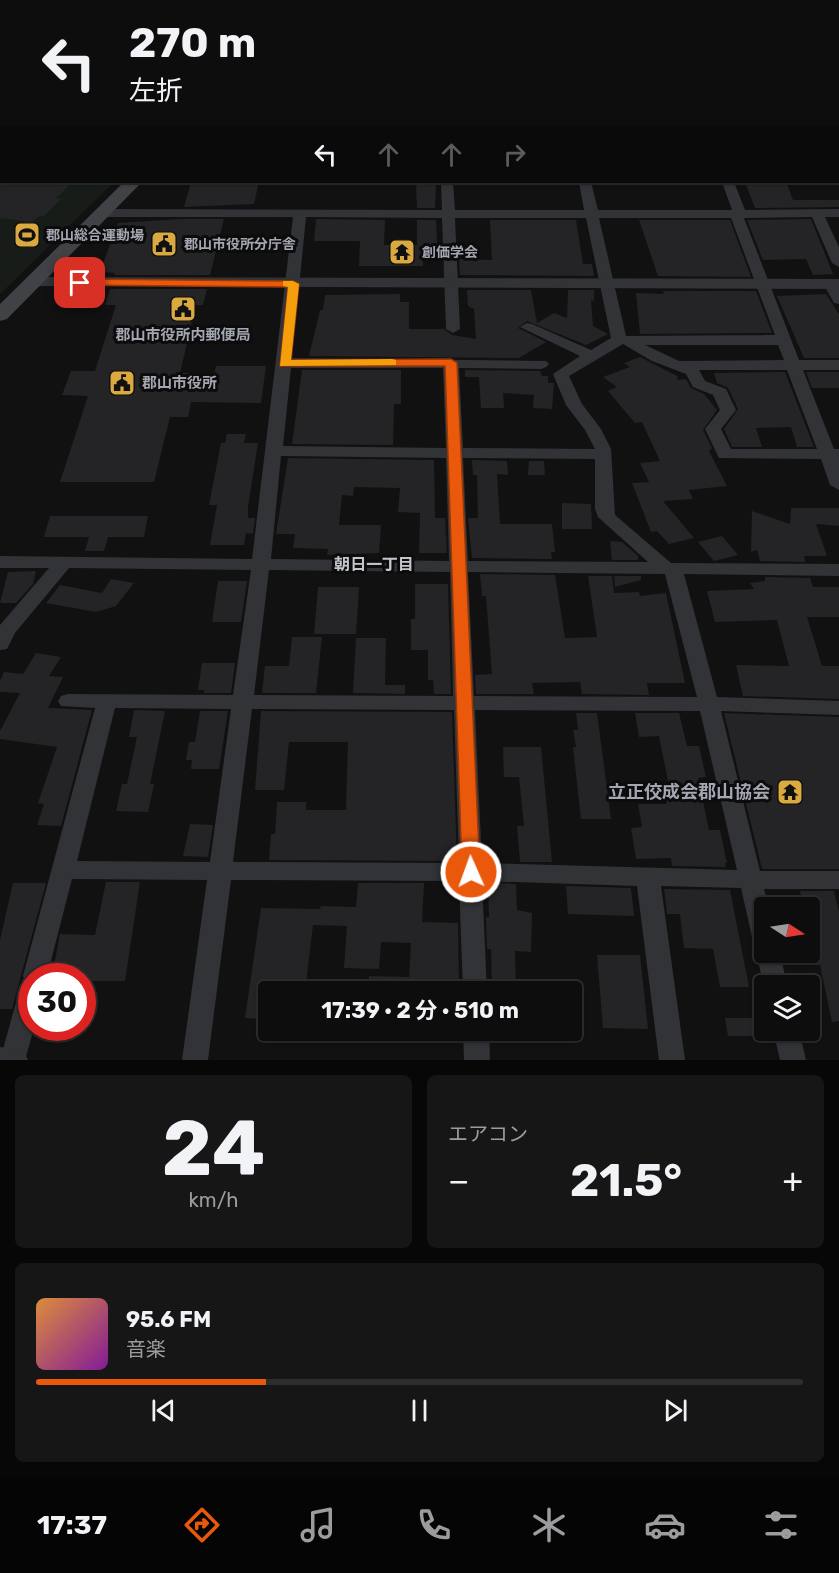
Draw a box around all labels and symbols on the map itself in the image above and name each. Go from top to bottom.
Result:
sports icon: 郡山総合運動場 [12,220,42,250]
place label: 郡山総合運動場 [46,227,144,244]
public building icon: 郡山市役所分庁舎 [149,229,179,259]
place label: 郡山市役所分庁舎 [184,236,296,253]
temple icon: 創価学会 [387,237,417,267]
place label: 創価学会 [422,244,478,261]
pin [54,257,105,308]
public building icon: 郡山市役所内郵便局 [168,294,198,324]
place label: 郡山市役所内郵便局 [115,326,251,344]
public building icon: 郡山市役所 [107,368,137,398]
place label: 郡山市役所 [142,374,217,392]
district label: 朝日一丁目 [334,555,414,574]
temple icon: 立正佼成会郡山協会 [775,777,805,807]
place label: 立正佼成会郡山協会 [608,781,770,803]
position arrow [439,840,503,904]
north arrow [754,897,820,963]
speed limit sign: 30 [18,963,96,1041]

